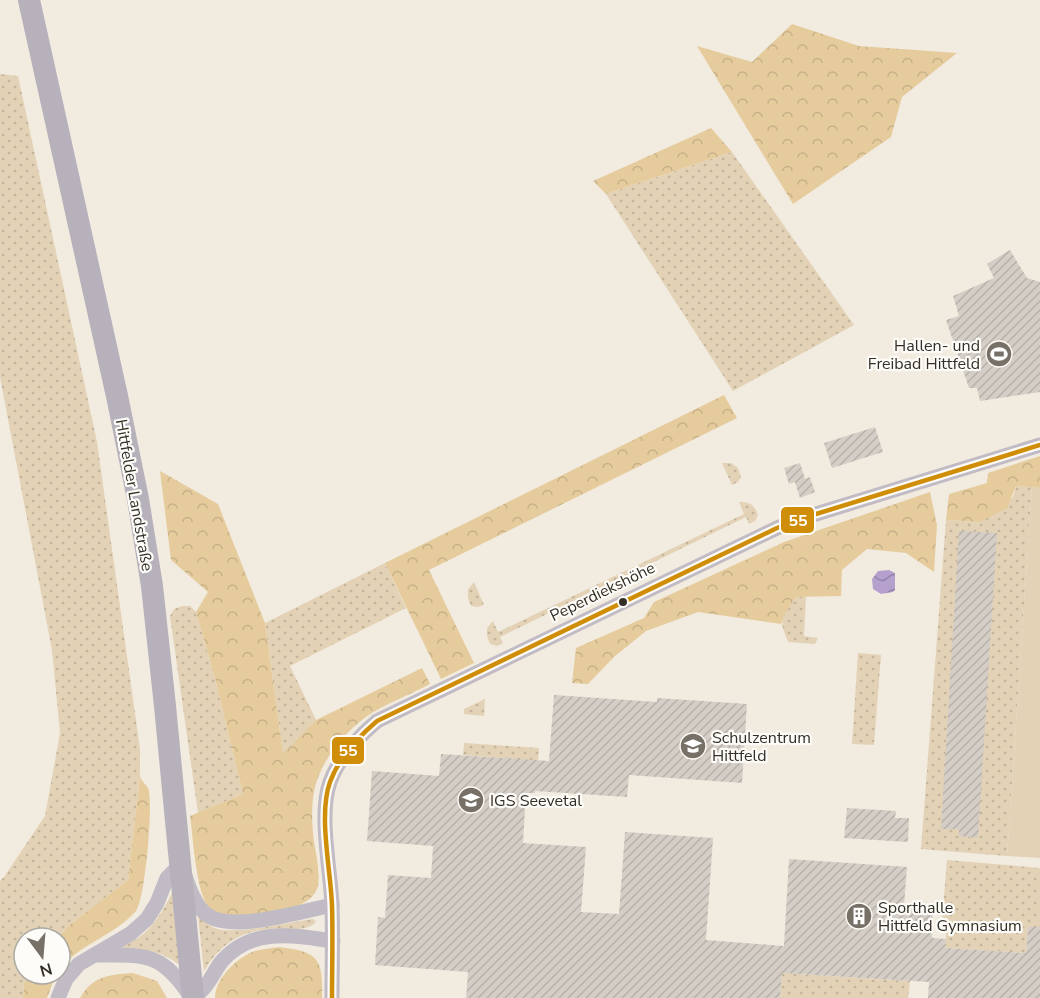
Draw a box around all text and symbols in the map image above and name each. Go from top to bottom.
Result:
place label: Hallen- und Freibad Hittfeld [868,335,980,375]
sports icon: Hallen- und Freibad Hittfeld [984,339,1014,369]
street label: Hittfelder Landstraße [110,417,158,573]
line badge: 55 [780,506,815,534]
text: 55 [788,510,808,532]
street label: Peperdiekshöhe [546,557,659,627]
unlabelled marker [617,596,629,608]
place label: Schulzentrum Hittfeld [712,727,811,767]
school or university icon: Schulzentrum Hittfeld [678,731,708,761]
line badge: 55 [331,736,365,765]
text: 55 [338,740,358,762]
school or university icon: IGS Seevetal [456,785,486,815]
place label: IGS Seevetal [490,790,582,812]
place label: Sporthalle Hittfeld Gymnasium [878,897,1022,937]
building icon: Sporthalle Hittfeld Gymnasium [844,901,874,931]
north arrow [12,926,72,986]
text: N [37,957,55,982]

